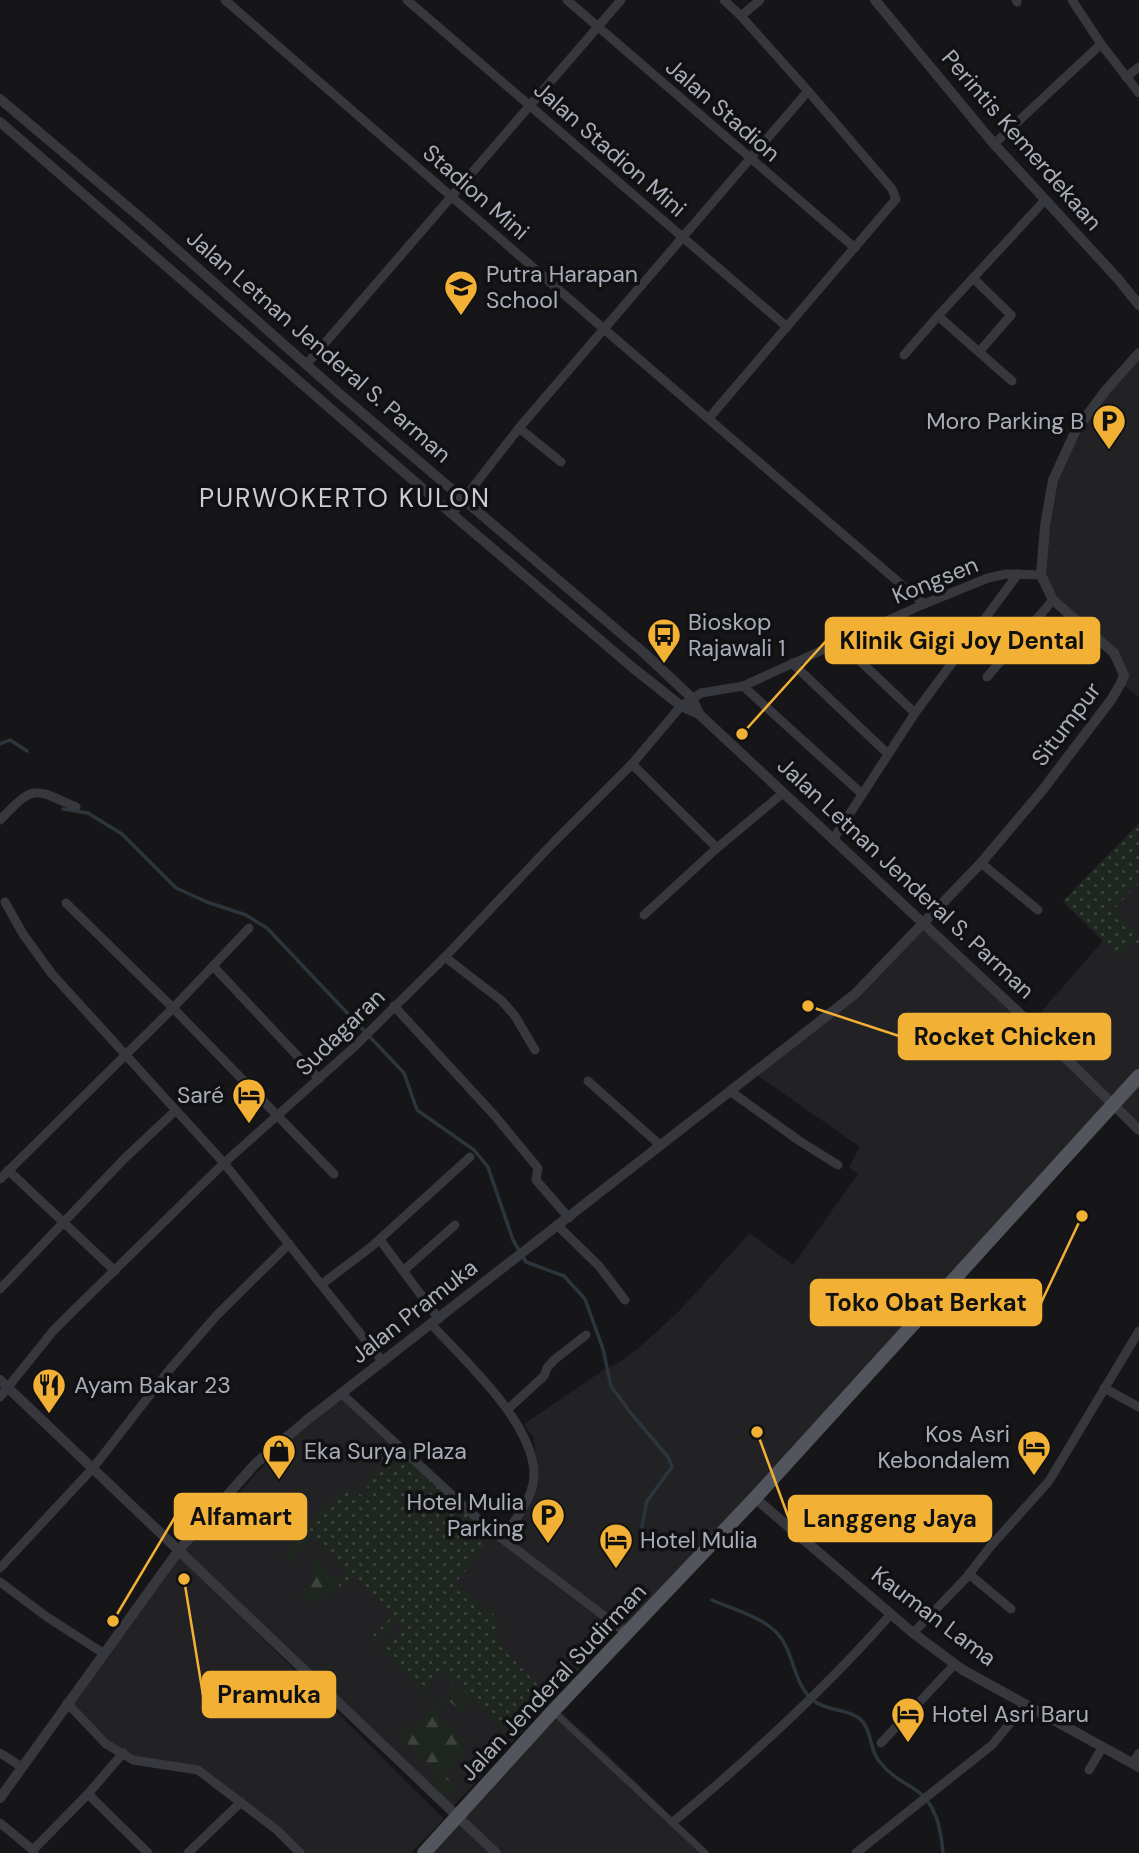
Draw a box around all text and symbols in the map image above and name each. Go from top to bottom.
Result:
street label: Perintis Kemerdekaan [935,43,1109,237]
street label: Jalan Stadion [659,52,787,168]
street label: Jalan Stadion Mini [528,75,692,223]
street label: Stadion Mini [417,138,535,246]
street label: Jalan Letnan Jenderal S. Parman [180,223,458,469]
place label: Putra Harapan School [486,259,638,315]
school or university icon: Putra Harapan School [442,268,480,317]
parking icon: Moro Parking B [1090,402,1128,451]
place label: Moro Parking B [926,406,1084,436]
district label: PURWOKERTO KULON [199,481,491,515]
street label: Kongsen [888,549,982,611]
place label: Bioskop Rajawali 1 [688,607,785,663]
bus stop icon: Bioskop Rajawali 1 [645,616,683,665]
callout: Klinik Gigi Joy Dental [826,618,1099,663]
text: Klinik Gigi Joy Dental [839,625,1085,656]
street label: Situmpur [1025,676,1107,772]
street label: Jalan Letnan Jenderal S. Parman [771,751,1041,1005]
street label: Sudagaran [289,982,391,1082]
callout: Rocket Chicken [899,1014,1110,1059]
text: Rocket Chicken [914,1021,1096,1052]
hotel icon: Saré [230,1076,268,1125]
place label: Saré [177,1080,224,1110]
street label: Jalan Pramuka [344,1252,484,1370]
callout: Toko Obat Berkat [811,1280,1041,1325]
text: Toko Obat Berkat [825,1287,1027,1318]
restaurant icon: Ayam Bakar 23 [30,1366,68,1415]
place label: Ayam Bakar 23 [74,1370,231,1400]
place label: Kos Asri Kebondalem [877,1419,1010,1475]
hotel icon: Kos Asri Kebondalem [1015,1428,1053,1477]
shop icon: Eka Surya Plaza [260,1432,298,1481]
place label: Eka Surya Plaza [304,1436,467,1466]
place label: Hotel Mulia Parking [406,1487,524,1543]
callout: Alfamart [175,1494,306,1539]
parking icon: Hotel Mulia Parking [529,1496,567,1545]
callout: Langgeng Jaya [789,1496,991,1541]
text: Alfamart [190,1501,292,1532]
text: Langgeng Jaya [803,1503,977,1534]
hotel icon: Hotel Mulia [597,1521,635,1570]
place label: Hotel Mulia [640,1525,758,1555]
street label: Kauman Lama [866,1559,1002,1673]
street label: Jalan Jenderal Sudirman [453,1577,653,1787]
callout: Pramuka [203,1672,335,1717]
text: Pramuka [217,1679,321,1710]
hotel icon: Hotel Asri Baru [889,1695,927,1744]
place label: Hotel Asri Baru [932,1699,1089,1729]

